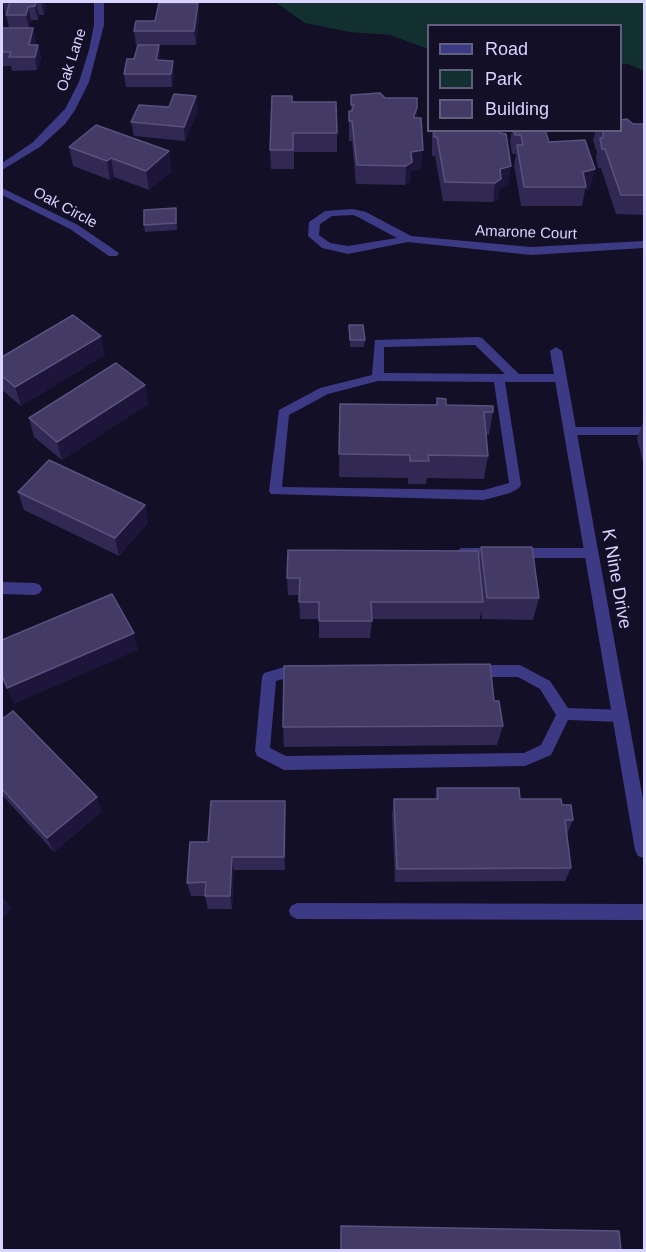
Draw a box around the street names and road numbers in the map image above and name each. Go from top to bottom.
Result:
street label: Oak Lane [53,26,91,94]
street label: Oak Circle [30,184,100,232]
street label: Amarone Court [475,222,577,244]
street label: K Nine Drive [597,527,635,631]

